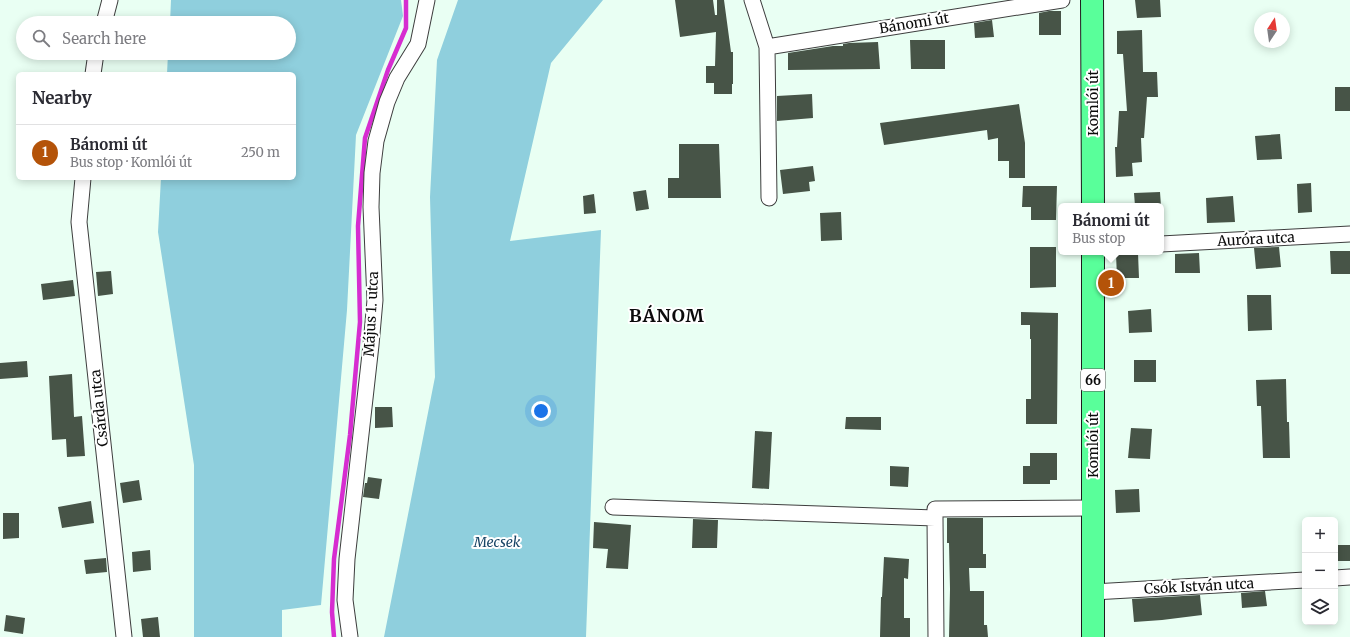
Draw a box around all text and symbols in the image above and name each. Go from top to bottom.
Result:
street label: Bánomi út [878,9,951,37]
north arrow [1254,12,1290,48]
search box [16,16,296,60]
icon: search [30,27,52,49]
text: Search here [62,29,146,48]
street label: Komlói út [1084,69,1102,136]
text: Nearby [32,87,92,109]
text: Bánomi út [70,135,148,154]
text: 1 [42,144,48,161]
text: 250 m [241,144,280,161]
text: Bus stop · Komlói út [70,154,192,171]
popup [1058,203,1164,255]
text: Bánomi út [1072,211,1150,230]
street label: Auróra utca [1216,228,1296,250]
text: Bus stop [1072,230,1125,247]
pin: 1 [1098,268,1124,298]
street label: Május 1. utca [360,270,382,357]
district label: BÁNOM [629,304,705,327]
street label: Csárda utca [86,368,112,447]
road number: 66 [1081,369,1105,391]
your location [531,401,551,421]
street label: Komlói út [1084,411,1102,478]
map controls [1302,517,1338,625]
button: + [1302,517,1338,553]
park label: Mecsek [473,533,521,551]
button: − [1302,553,1338,589]
street label: Csók István utca [1144,574,1255,598]
button: layers [1302,589,1338,625]

